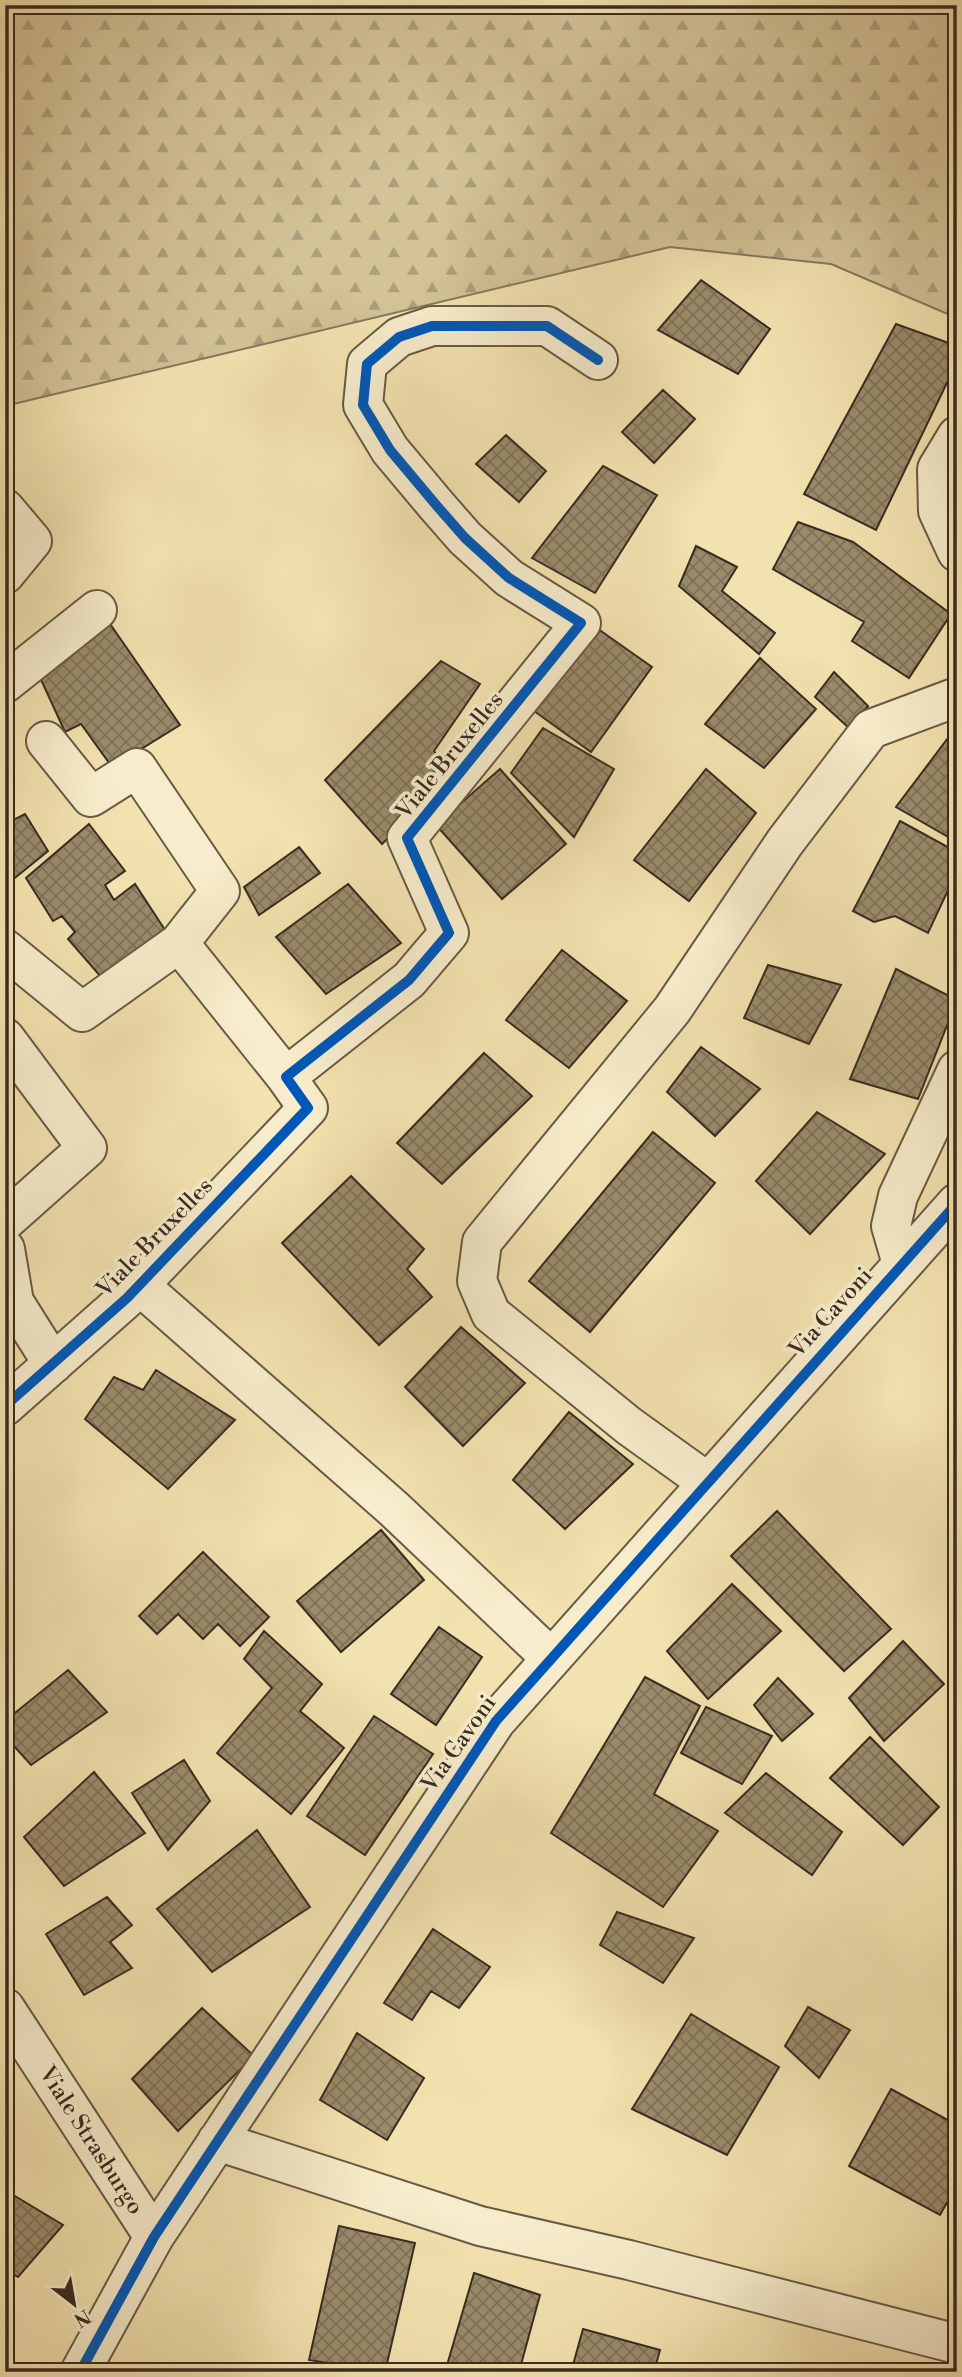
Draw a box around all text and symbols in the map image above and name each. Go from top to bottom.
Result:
street label: Viale Bruxelles [389,686,510,826]
street label: Viale Bruxelles [90,1172,219,1304]
street label: Via Cavoni [782,1262,878,1364]
street label: Via Cavoni [415,1690,502,1798]
street label: Viale Strasburgo [32,2060,150,2220]
north arrow [38,2268,108,2338]
text: N [70,2304,95,2332]

